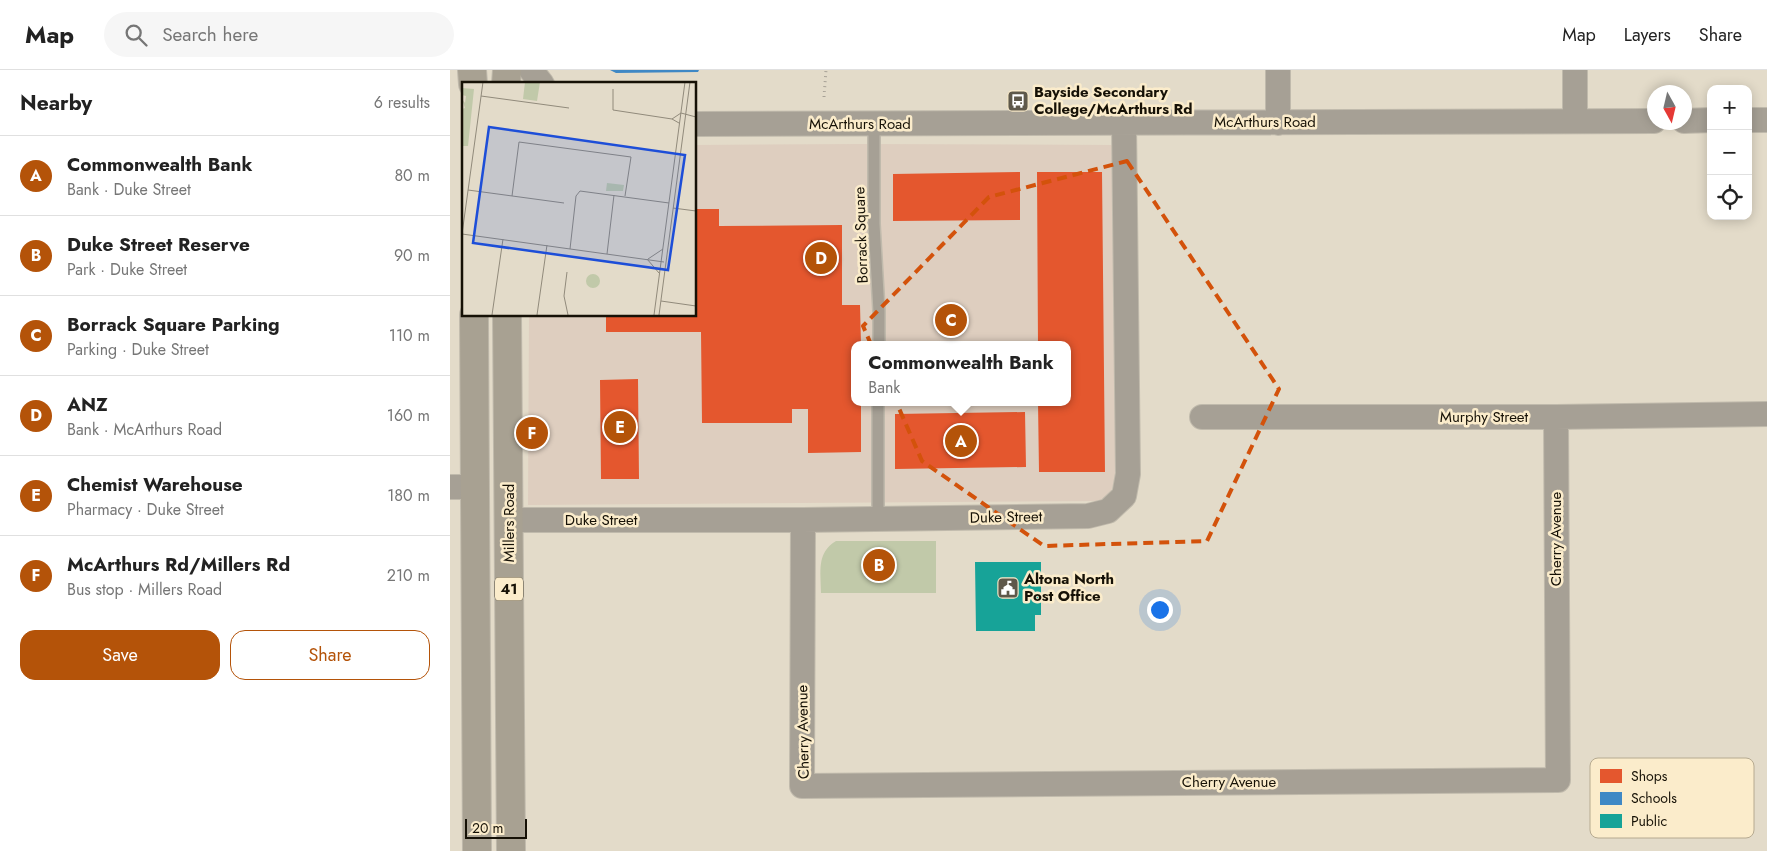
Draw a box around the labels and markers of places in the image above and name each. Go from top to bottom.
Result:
place label: Bayside Secondary College/McArthurs Rd [1034,81,1193,120]
bus stop icon: Bayside Secondary College/McArthurs Rd [1006,89,1030,113]
pin: D [805,239,837,277]
pin: C [935,301,967,339]
pin: E [604,408,636,446]
pin: F [516,414,548,452]
pin: A [945,422,977,460]
pin: B [863,546,895,584]
place label: Altona North Post Office [1023,568,1114,607]
public building icon: Altona North Post Office [996,576,1020,600]

